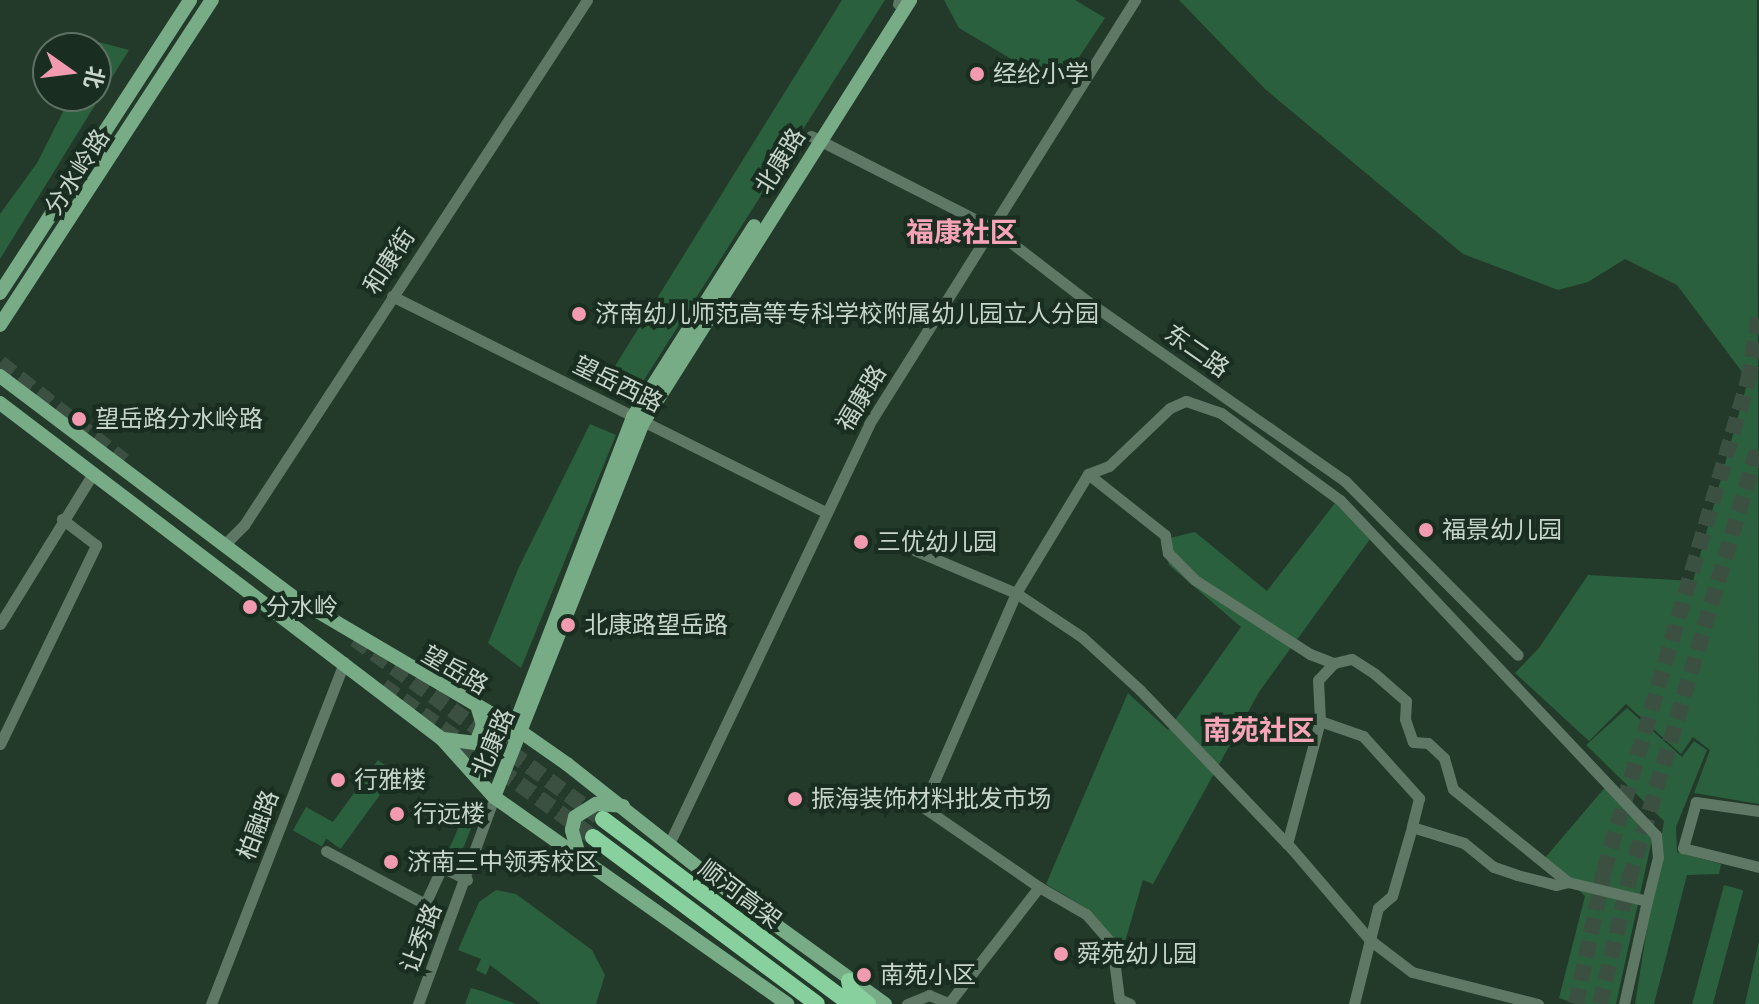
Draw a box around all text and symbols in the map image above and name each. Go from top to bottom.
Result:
north arrow [32,32,112,112]
place label: 经纶小学 [993,60,1089,88]
text: 北 [79,64,109,91]
marker: 经纶小学 [968,65,986,83]
street label: 北康路 [749,123,811,199]
street label: 分水岭路 [39,124,115,220]
district label: 福康社区 [906,216,1018,250]
street label: 和康街 [357,223,421,299]
place label: 济南幼儿师范高等专科学校附属幼儿园立人分园 [595,300,1099,328]
marker: 济南幼儿师范高等专科学校附属幼儿园立人分园 [570,305,588,323]
street label: 东二路 [1159,319,1235,383]
street label: 望岳西路 [569,350,667,418]
street label: 福康路 [830,360,892,436]
place label: 望岳路分水岭路 [95,405,263,433]
marker: 望岳路分水岭路 [70,410,88,428]
place label: 福景幼儿园 [1442,516,1562,544]
marker: 福景幼儿园 [1417,521,1435,539]
place label: 三优幼儿园 [877,528,997,556]
marker: 三优幼儿园 [852,533,870,551]
place label: 分水岭 [266,593,338,621]
marker: 分水岭 [241,598,259,616]
place label: 北康路望岳路 [584,611,728,639]
marker: 北康路望岳路 [559,616,577,634]
street label: 望岳路 [417,640,493,700]
street label: 北康路 [466,704,520,782]
district label: 南苑社区 [1203,714,1315,748]
place label: 行雅楼 [354,766,426,794]
marker: 行雅楼 [329,771,347,789]
place label: 振海装饰材料批发市场 [811,785,1051,813]
street label: 柏融路 [232,786,284,864]
marker: 振海装饰材料批发市场 [786,790,804,808]
place label: 行远楼 [413,800,485,828]
marker: 行远楼 [388,805,406,823]
place label: 济南三中领秀校区 [407,848,599,876]
marker: 济南三中领秀校区 [382,853,400,871]
street label: 顺河高架 [693,854,787,934]
street label: 让秀路 [395,899,447,977]
place label: 舜苑幼儿园 [1077,940,1197,968]
marker: 舜苑幼儿园 [1052,945,1070,963]
place label: 南苑小区 [880,961,976,989]
marker: 南苑小区 [855,966,873,984]

